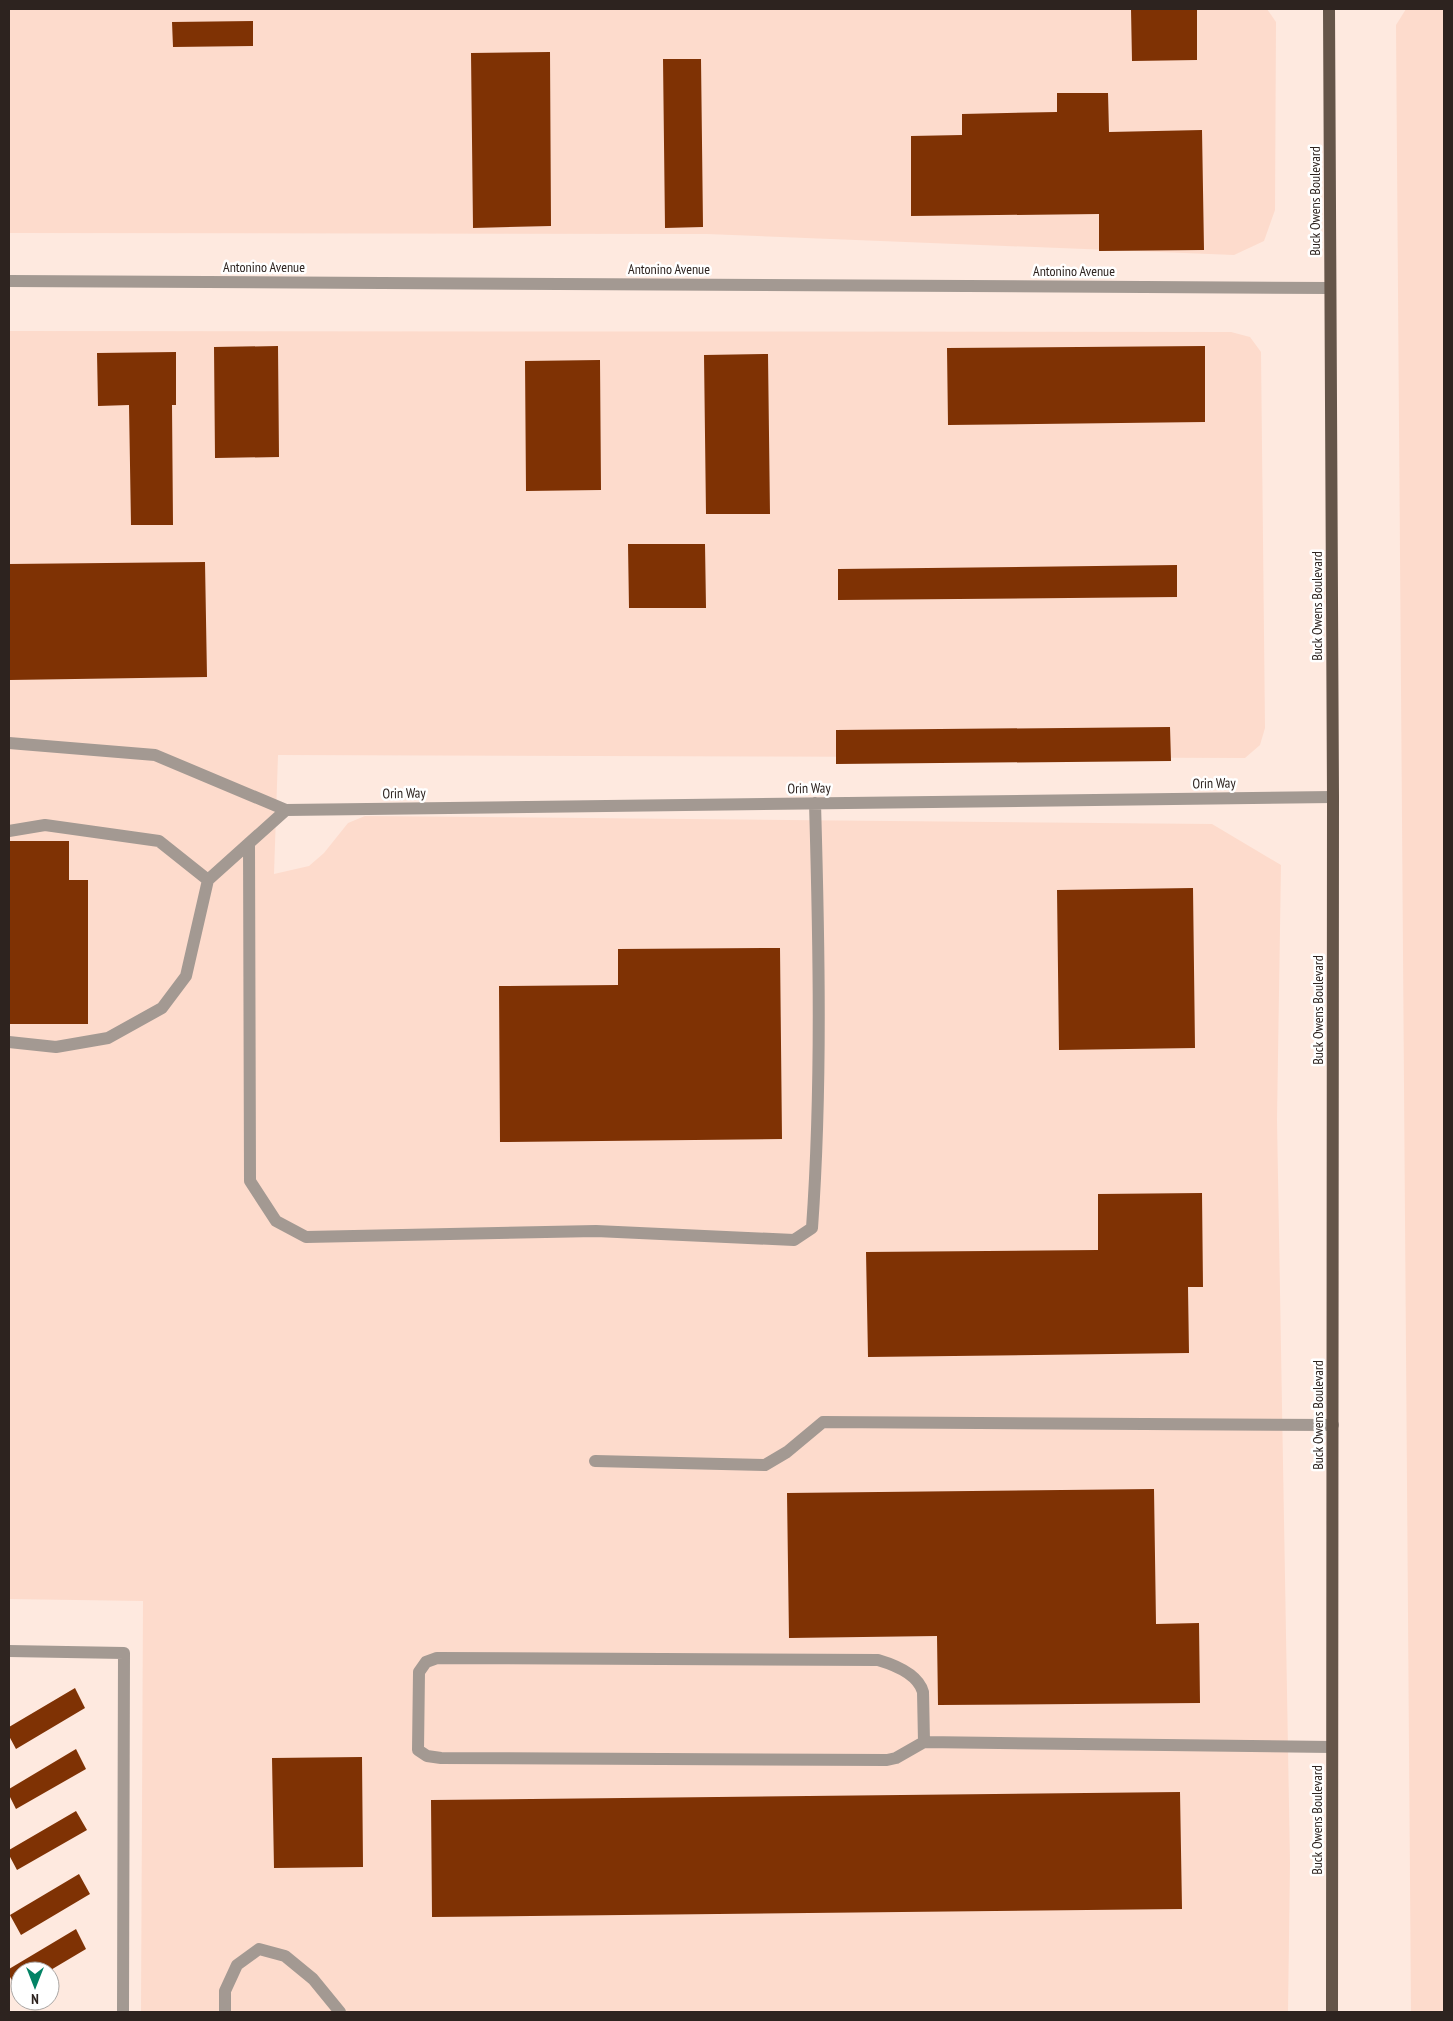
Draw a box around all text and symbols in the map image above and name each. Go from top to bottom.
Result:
street label: Buck Owens Boulevard [1306,146,1324,256]
street label: Antonino Avenue [223,258,305,276]
street label: Antonino Avenue [628,260,710,278]
street label: Antonino Avenue [1033,262,1115,280]
street label: Buck Owens Boulevard [1308,551,1326,661]
street label: Orin Way [1192,774,1237,792]
street label: Orin Way [787,779,832,797]
street label: Orin Way [382,784,427,802]
street label: Buck Owens Boulevard [1309,955,1327,1065]
street label: Buck Owens Boulevard [1309,1360,1327,1470]
street label: Buck Owens Boulevard [1308,1765,1326,1875]
north arrow [10,1961,60,2011]
text: N [31,1990,39,2008]

